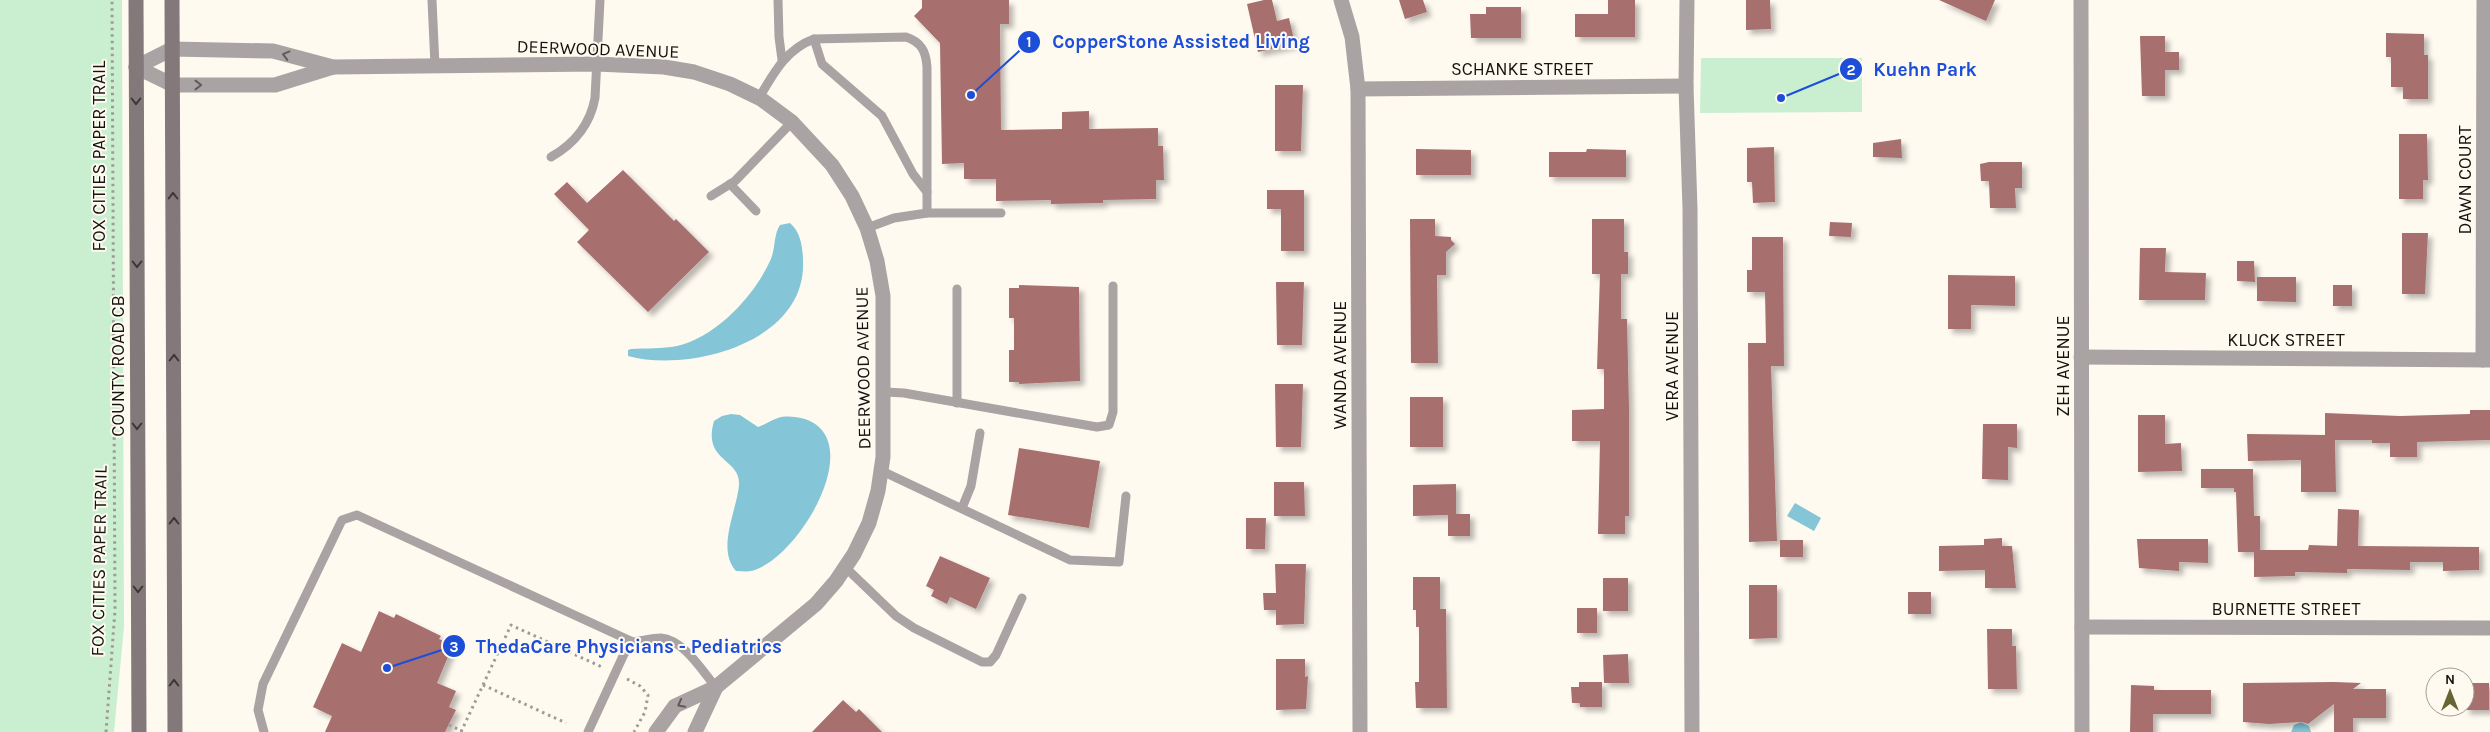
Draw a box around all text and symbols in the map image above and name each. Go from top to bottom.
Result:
callout: CopperStone Assisted Living [1017,25,1319,59]
text: CopperStone Assisted Living [1052,31,1310,53]
text: 1 [1026,33,1032,51]
street label: DEERWOOD AVENUE [516,35,680,63]
one-way arrow [281,50,290,61]
callout: Kuehn Park [1838,52,1987,86]
street label: SCHANKE STREET [1451,58,1593,80]
text: Kuehn Park [1873,59,1977,81]
street label: FOX CITIES PAPER TRAIL [88,60,110,251]
text: 2 [1846,61,1856,79]
one-way arrow [194,80,202,90]
one-way arrow [131,98,141,105]
street label: DAWN COURT [2454,126,2476,234]
one-way arrow [168,192,178,200]
one-way arrow [132,260,142,268]
street label: DEERWOOD AVENUE [851,286,875,450]
street label: COUNTY ROAD CB [107,295,129,437]
street label: WANDA AVENUE [1329,301,1351,429]
street label: VERA AVENUE [1661,311,1683,421]
street label: ZEH AVENUE [2052,315,2074,417]
street label: KLUCK STREET [2227,329,2345,351]
one-way arrow [169,354,179,362]
one-way arrow [132,422,142,430]
street label: FOX CITIES PAPER TRAIL [86,465,112,657]
one-way arrow [169,517,179,524]
one-way arrow [133,585,143,593]
street label: BURNETTE STREET [2212,598,2360,620]
callout: ThedaCare Physicians - Pediatrics [441,629,793,663]
text: ThedaCare Physicians - Pediatrics [476,636,782,658]
text: 3 [449,638,459,656]
north arrow [2425,667,2475,717]
text: N [2445,671,2455,688]
one-way arrow [169,679,179,687]
one-way arrow [677,698,686,708]

